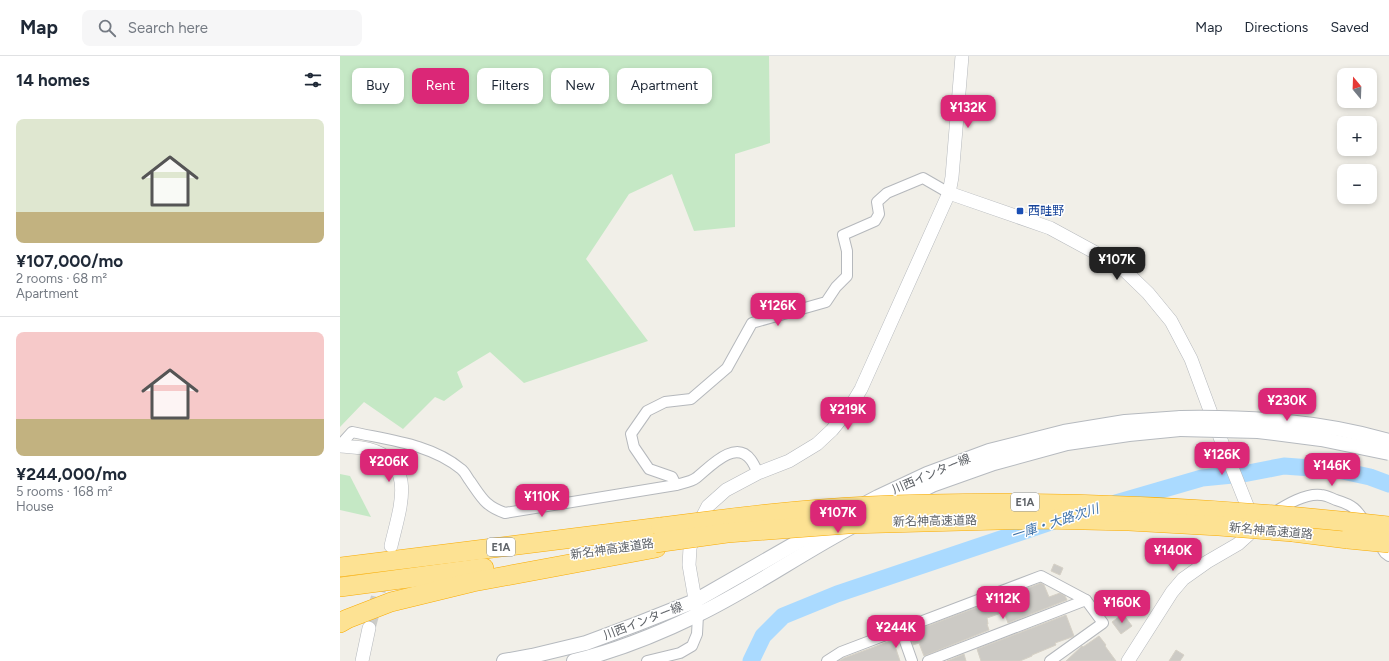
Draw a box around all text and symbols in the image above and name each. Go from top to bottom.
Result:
search box [82,10,362,46]
text: Map [20,16,58,39]
icon: search [96,17,118,39]
text: Search here [128,19,208,37]
text: Map [1195,19,1223,36]
text: Directions [1245,19,1308,36]
text: Saved [1330,19,1369,36]
chip: Buy [352,68,404,104]
chip: Rent [412,68,469,104]
chip: Filters [477,68,543,104]
chip: New [551,68,609,104]
chip: Apartment [617,68,712,104]
north arrow [1337,68,1377,108]
map controls [1337,68,1377,204]
icon: filters [302,69,324,91]
text: 14 homes [16,70,90,90]
pin: ¥132K [940,95,996,129]
text: ¥132K [950,100,986,115]
button: + [1337,116,1377,156]
icon: home [134,145,206,217]
button: − [1337,164,1377,204]
place label: 西畦野 [1028,204,1064,218]
marker: 西畦野 [1015,206,1025,216]
pin: ¥107K [1089,247,1145,281]
text: ¥107,000/mo [16,251,123,271]
text: ¥107K [1098,252,1136,267]
text: 2 rooms · 68 m² [16,271,107,286]
text: Apartment [16,286,79,301]
pin: ¥126K [750,293,806,327]
text: ¥126K [760,298,796,313]
icon: home [134,358,206,430]
pin: ¥230K [1259,388,1315,422]
text: ¥230K [1267,393,1307,408]
pin: ¥219K [820,397,876,431]
text: ¥219K [830,402,866,417]
pin: ¥126K [1194,442,1250,476]
text: ¥126K [1204,447,1240,462]
pin: ¥206K [361,449,417,483]
street label: 川西インター線 [890,451,972,497]
pin: ¥146K [1304,453,1360,487]
text: ¥206K [369,454,409,469]
text: ¥146K [1313,458,1351,473]
text: ¥244,000/mo [16,464,127,484]
text: 5 rooms · 168 m² [16,484,113,499]
pin: ¥110K [514,484,570,518]
text: ¥110K [524,489,560,504]
road number: E1A [1011,493,1039,511]
text: House [16,499,54,514]
pin: ¥107K [810,500,866,534]
water label: 一庫・大路次川 [1009,500,1102,543]
text: ¥107K [819,505,857,520]
street label: 新名神高速道路 [893,513,977,529]
street label: 新名神高速道路 [1229,520,1313,542]
street label: 新名神高速道路 [569,536,655,562]
road number: E1A [487,538,515,556]
pin: ¥140K [1145,538,1201,572]
text: ¥140K [1154,543,1192,558]
pin: ¥112K [975,586,1031,620]
pin: ¥160K [1094,590,1150,624]
text: ¥112K [986,591,1020,606]
text: ¥160K [1103,595,1141,610]
street label: 川西インター線 [601,599,685,643]
pin: ¥244K [868,615,924,649]
text: ¥244K [876,620,916,635]

